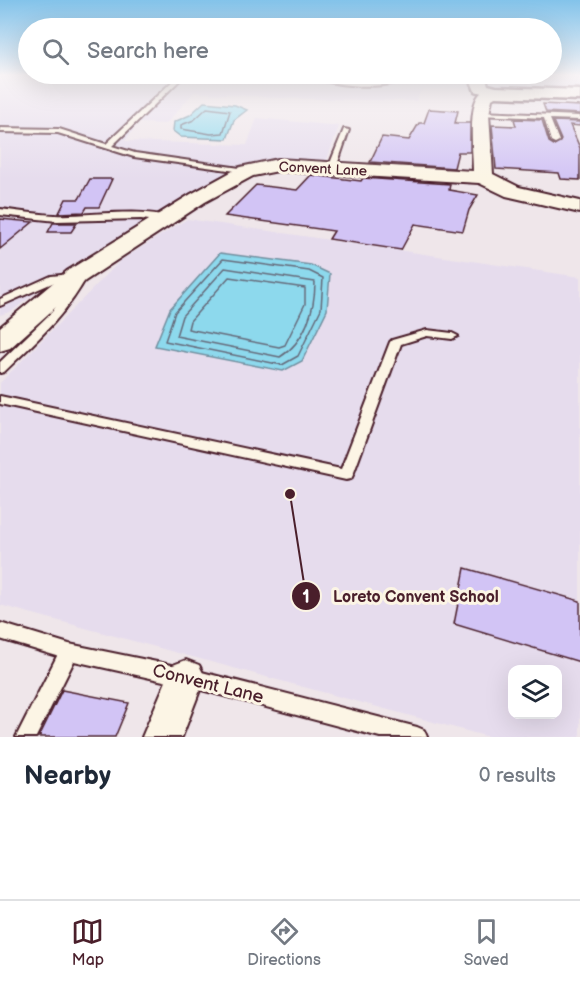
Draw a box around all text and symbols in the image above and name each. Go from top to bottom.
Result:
search box [18,18,562,84]
icon: search [39,35,72,68]
text: Search here [87,38,209,65]
street label: Convent Lane [278,158,368,180]
callout: Loreto Convent School [291,579,511,613]
text: 1 [302,587,310,608]
text: Loreto Convent School [333,588,499,607]
street label: Convent Lane [150,660,266,708]
map controls [508,665,562,719]
button: layers [508,665,562,719]
text: Nearby [24,761,111,792]
text: 0 results [479,764,556,788]
tab: Map [71,915,104,970]
tab: Directions [247,915,321,970]
tab: Saved [464,915,509,970]

